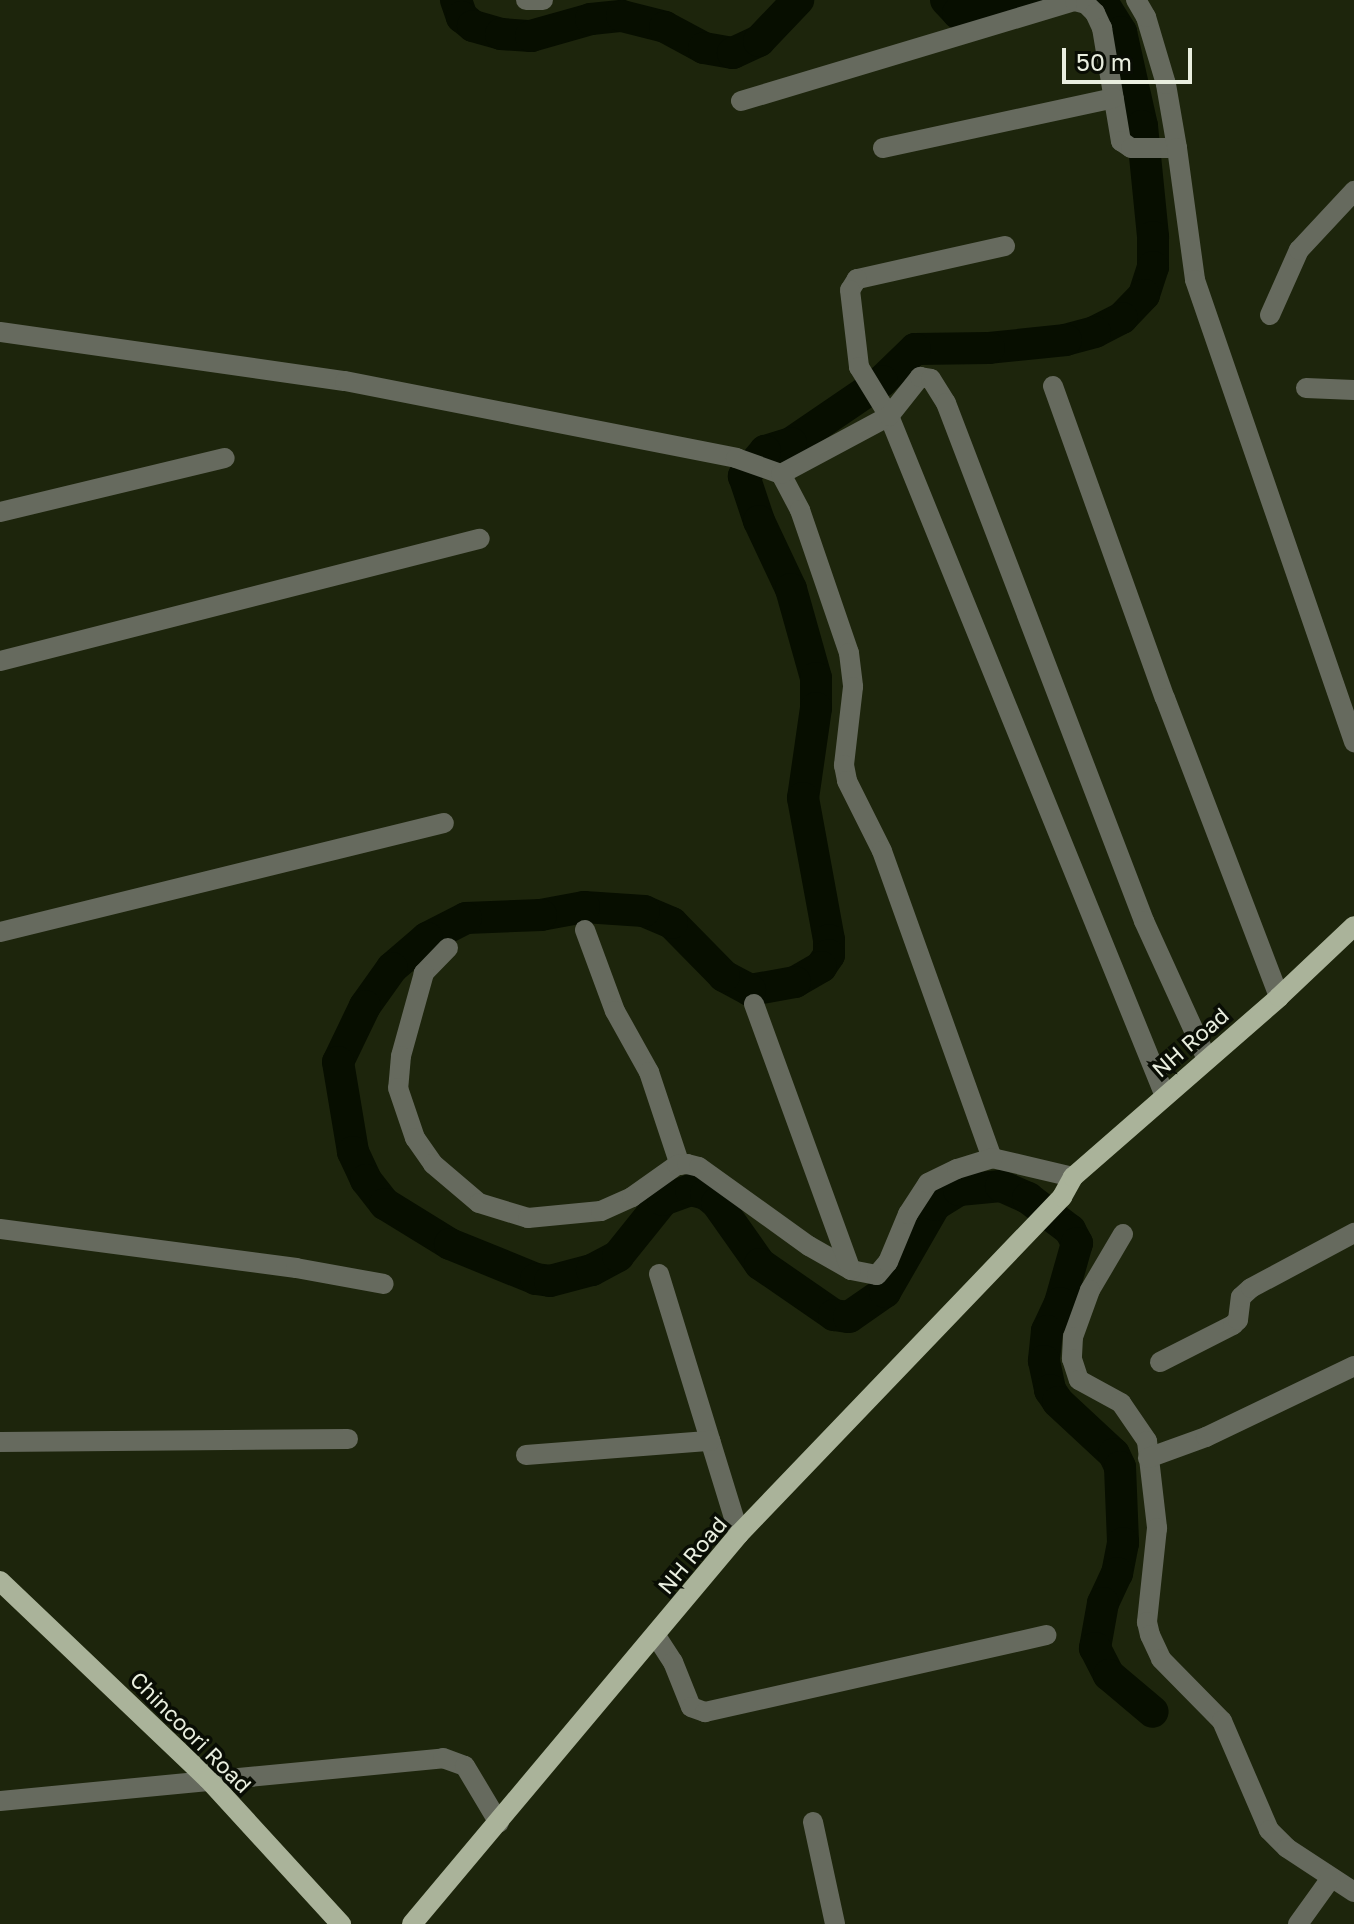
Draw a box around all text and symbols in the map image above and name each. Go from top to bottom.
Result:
scale bar [1066,32,1196,82]
text: 50 m [1076,47,1132,76]
street label: NH Road [1146,1002,1234,1082]
street label: NH Road [652,1511,732,1599]
street label: Chincoori Road [125,1666,257,1798]

